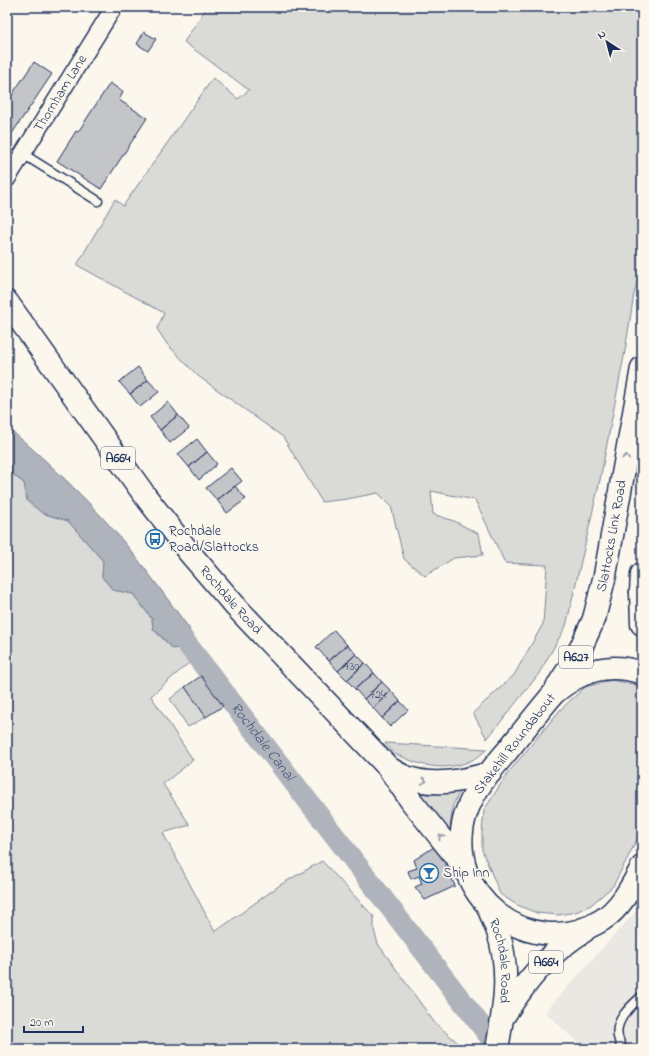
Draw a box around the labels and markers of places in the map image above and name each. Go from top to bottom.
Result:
place label: Rochdale Road/Slattocks [169,521,259,558]
bus stop icon: Rochdale Road/Slattocks [144,528,166,550]
bar icon: Ship Inn [418,862,440,884]
place label: Ship Inn [443,863,489,884]

